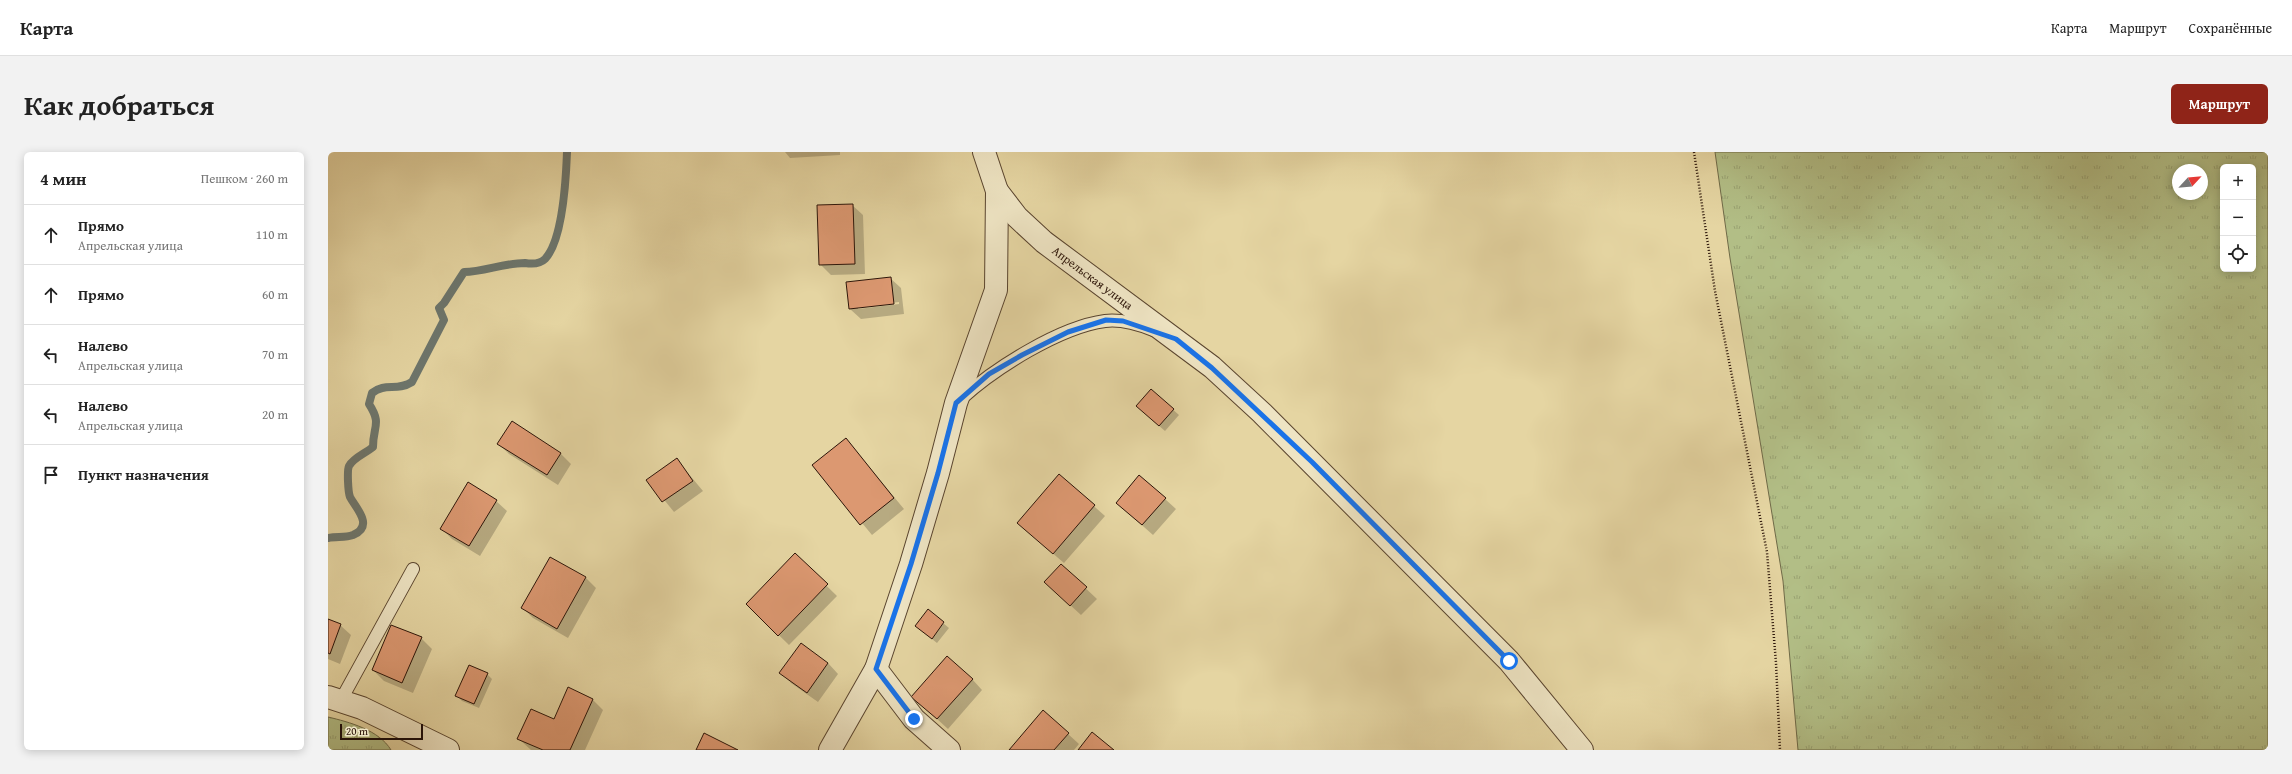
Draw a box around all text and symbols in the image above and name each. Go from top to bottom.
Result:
text: Карта [20,14,73,42]
text: Карта [2051,18,2087,38]
text: Маршрут [2109,18,2167,38]
text: Сохранённые [2189,18,2272,38]
text: Как добраться [24,84,214,125]
button: Маршрут [2171,84,2268,124]
north arrow [2172,164,2208,200]
map controls [2220,164,2256,272]
button: + [2220,164,2256,200]
text: 4 мин [40,166,86,191]
text: Пешком · 260 m [201,169,288,188]
button: − [2220,200,2256,236]
text: Прямо [78,215,124,236]
icon: ahead [40,224,62,246]
text: 110 m [256,225,288,244]
text: Апрельская улица [78,236,183,255]
button: locate [2220,236,2256,272]
street label: Апрельская улица [1049,242,1137,314]
icon: ahead [40,284,62,306]
text: Прямо [78,284,124,305]
text: 60 m [262,285,288,304]
text: Налево [78,335,128,356]
icon: left [40,344,62,366]
text: 70 m [262,345,288,364]
text: Апрельская улица [78,356,183,375]
text: Налево [78,395,128,416]
icon: left [40,404,62,426]
text: 20 m [262,405,288,424]
text: Апрельская улица [78,416,183,435]
icon: arrive [40,464,62,486]
text: Пункт назначения [78,464,209,485]
route start [1500,652,1518,670]
route end [905,710,923,728]
scale bar [340,722,423,741]
text: 20 m [346,723,368,739]

